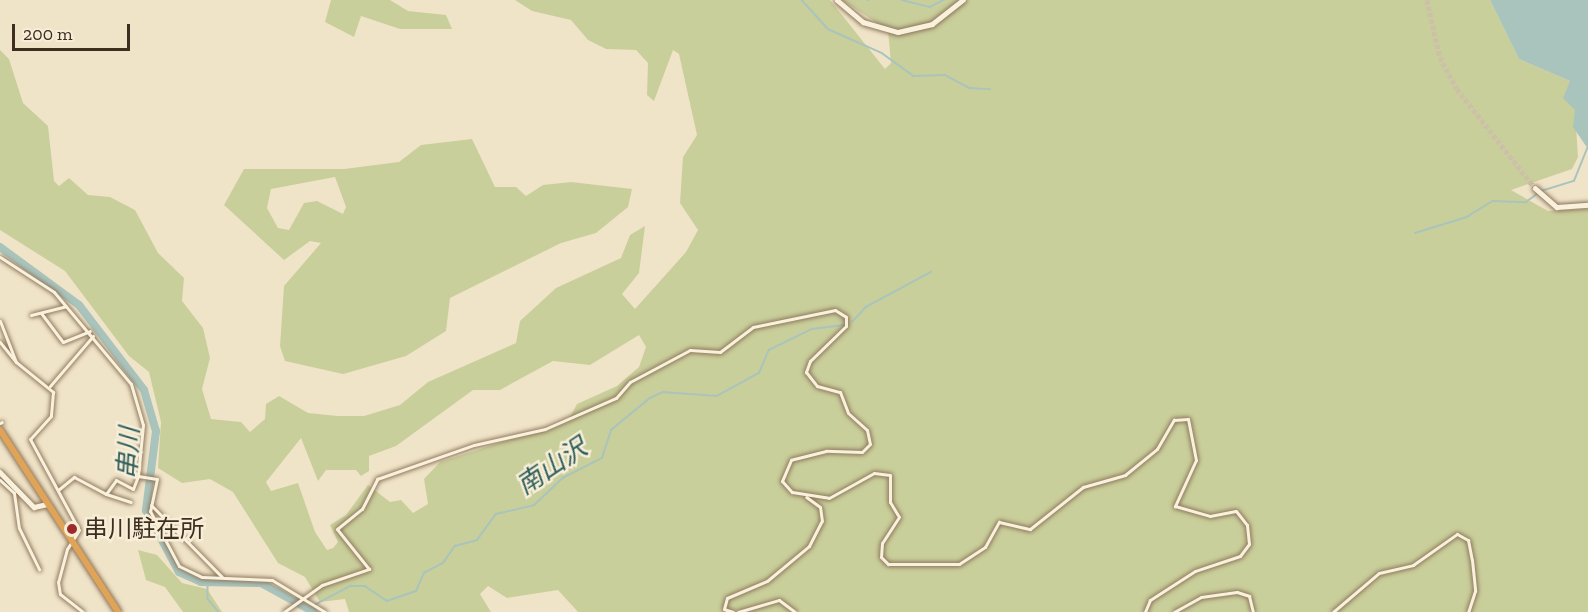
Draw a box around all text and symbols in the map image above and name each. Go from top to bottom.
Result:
scale bar [15,12,134,50]
text: 200 m [23,23,73,45]
water label: 串川 [112,426,146,480]
water label: 南山沢 [511,432,593,502]
place label: 串川駐在所 [84,515,204,543]
marker: 串川駐在所 [65,522,79,536]

